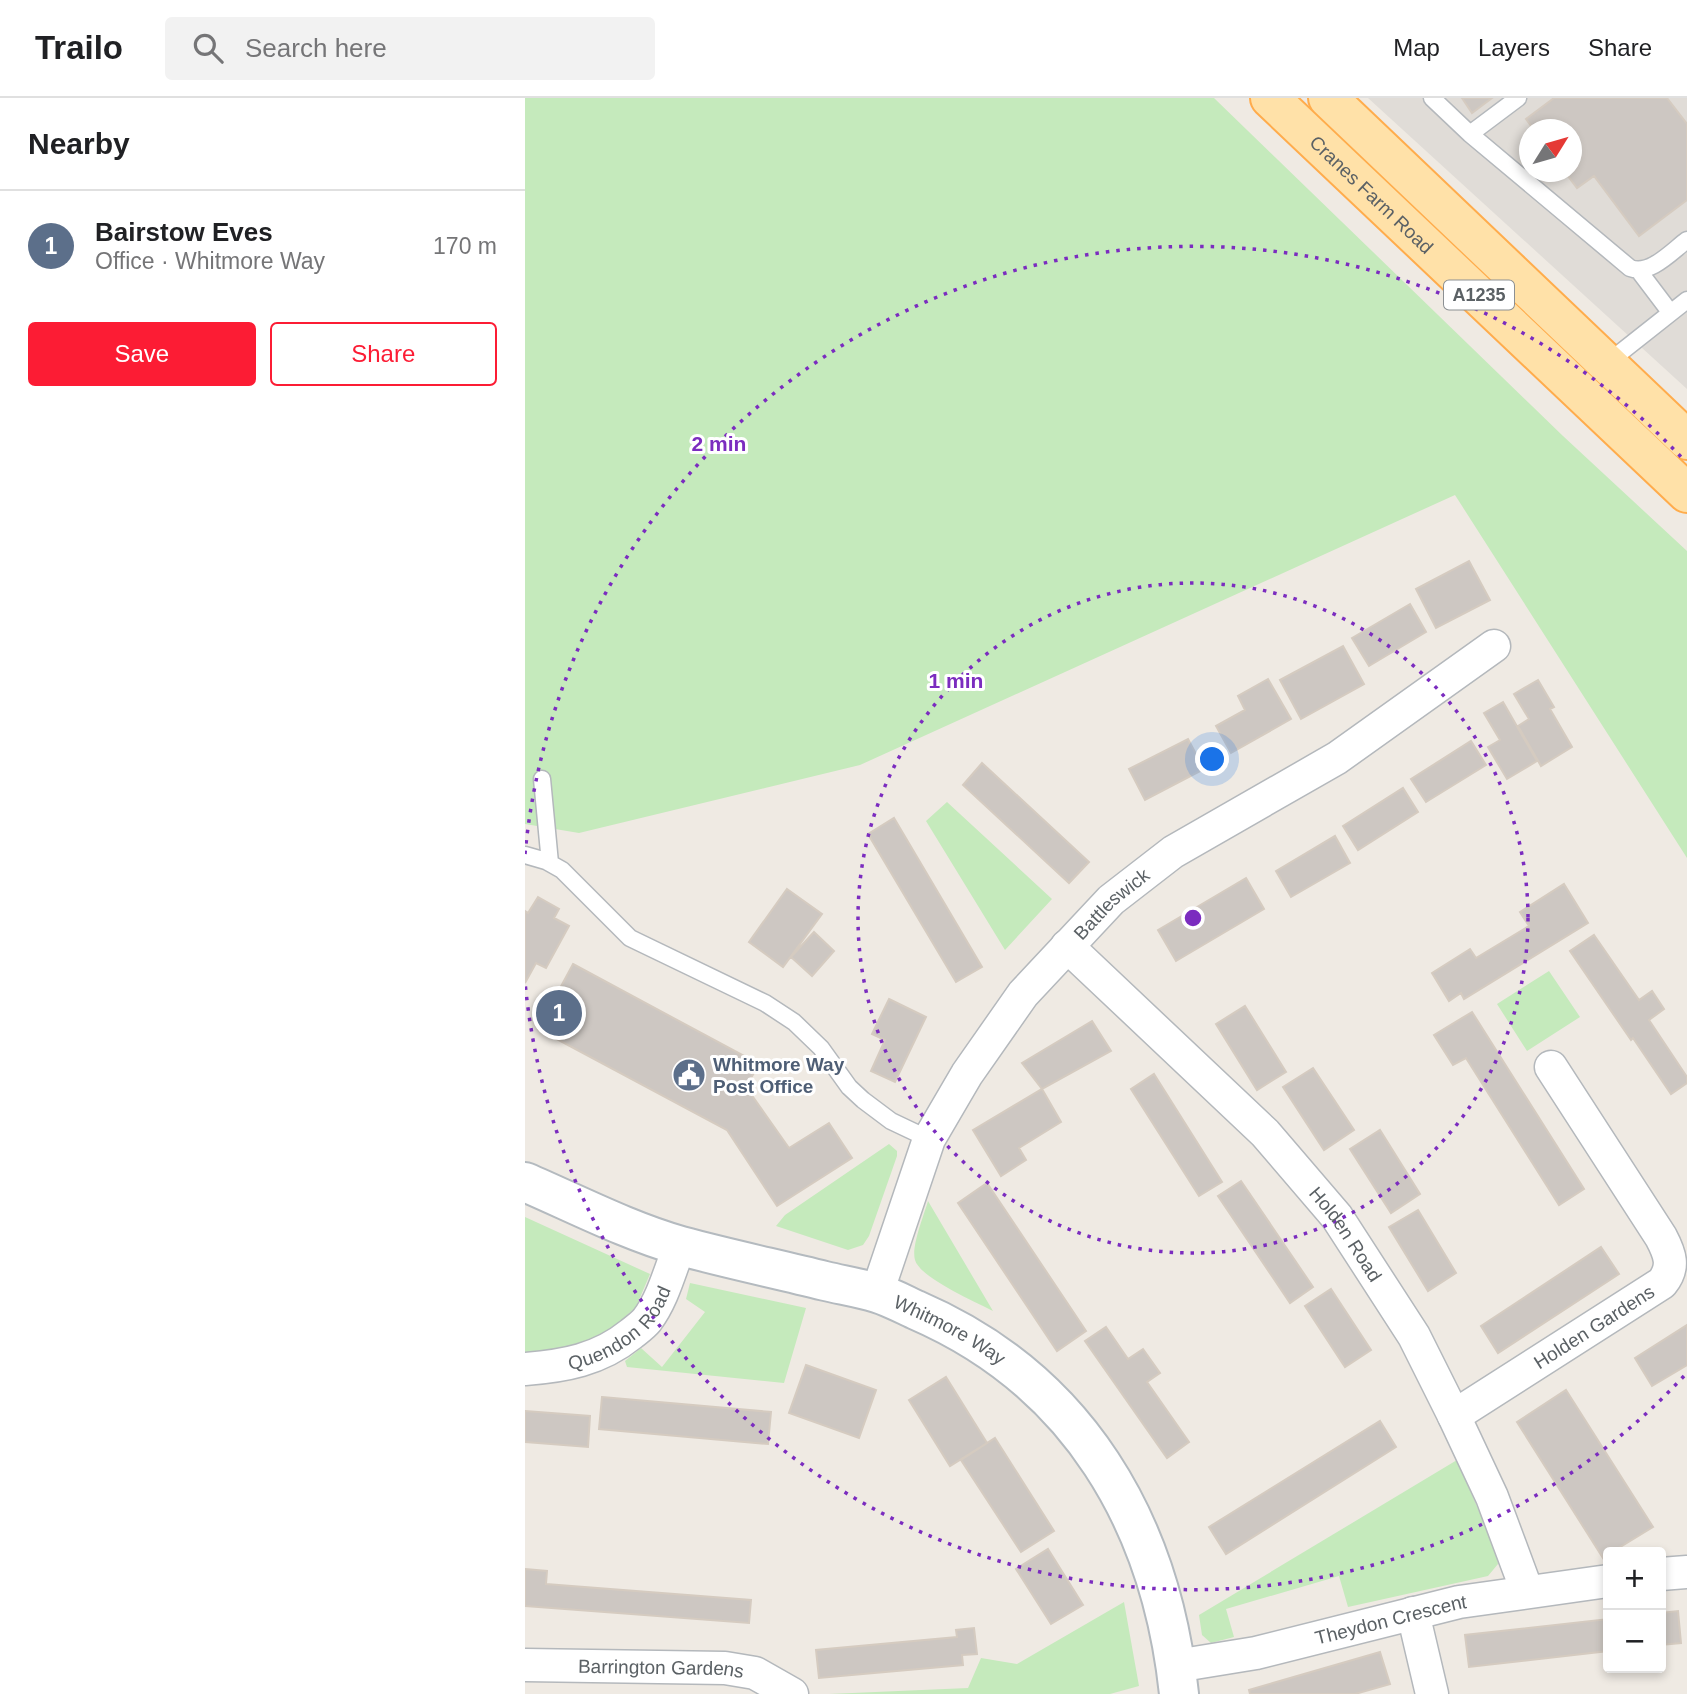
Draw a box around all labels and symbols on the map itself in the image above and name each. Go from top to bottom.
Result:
north arrow [1519,119,1582,182]
street label: Cranes Farm Road [1306,131,1438,257]
road number: A1235 [1444,280,1514,310]
text: 2 min [692,432,746,455]
text: 1 min [929,669,983,692]
your location [1195,742,1229,776]
street label: Battleswick [1069,864,1154,944]
centre of rings [1181,906,1205,930]
pin: 1 [536,987,582,1039]
place label: Whitmore Way Post Office [713,1054,845,1097]
public building icon: Whitmore Way Post Office [670,1056,708,1094]
street label: Holden Road [1305,1182,1386,1285]
street label: Holden Gardens [1530,1280,1658,1373]
street label: Quendon Road [566,1283,674,1374]
street label: Whitmore Way [891,1291,1010,1369]
street label: Theydon Crescent [1313,1590,1468,1648]
street label: Barrington Gardens [578,1655,745,1681]

